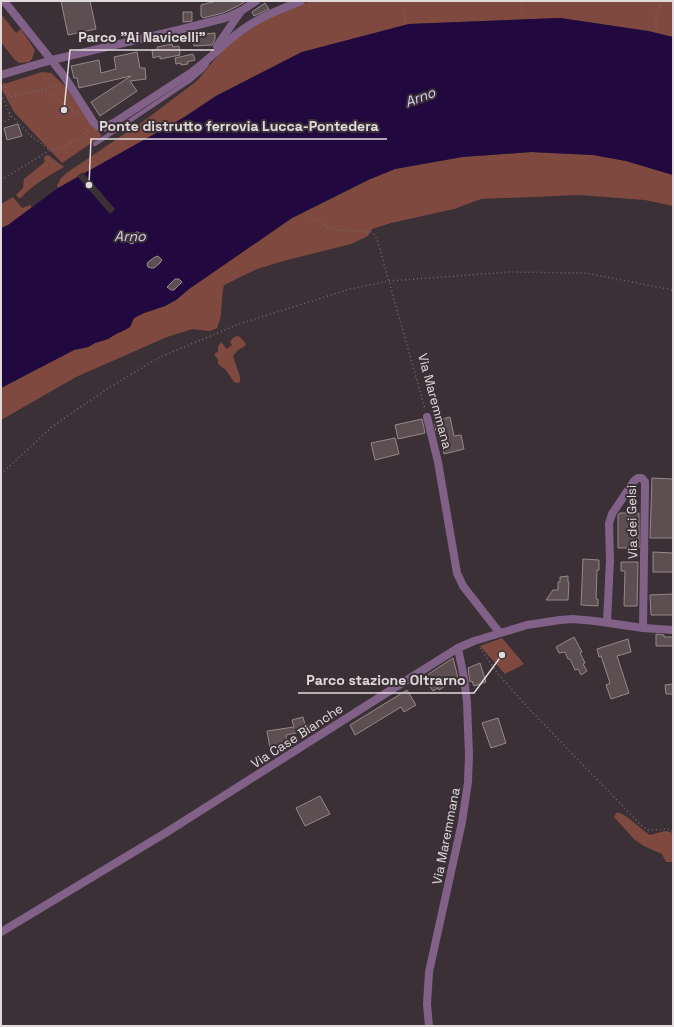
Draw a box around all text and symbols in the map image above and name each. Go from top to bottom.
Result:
callout: Parco "Ai Navicelli" [70,24,214,50]
text: Parco "Ai Navicelli" [78,28,206,46]
water label: Arno [402,83,438,111]
callout: Ponte distrutto ferrovia Lucca-Pontedera [91,113,387,139]
text: Ponte distrutto ferrovia Lucca-Pontedera [99,117,379,135]
water label: Arno [114,227,146,245]
street label: Via Maremmana [414,351,456,451]
street label: Via dei Gelsi [623,485,641,559]
callout: Parco stazione Oltrarno [298,667,474,693]
text: Parco stazione Oltrarno [306,671,466,689]
street label: Via Case Bianche [248,700,346,772]
street label: Via Maremmana [428,786,464,886]

